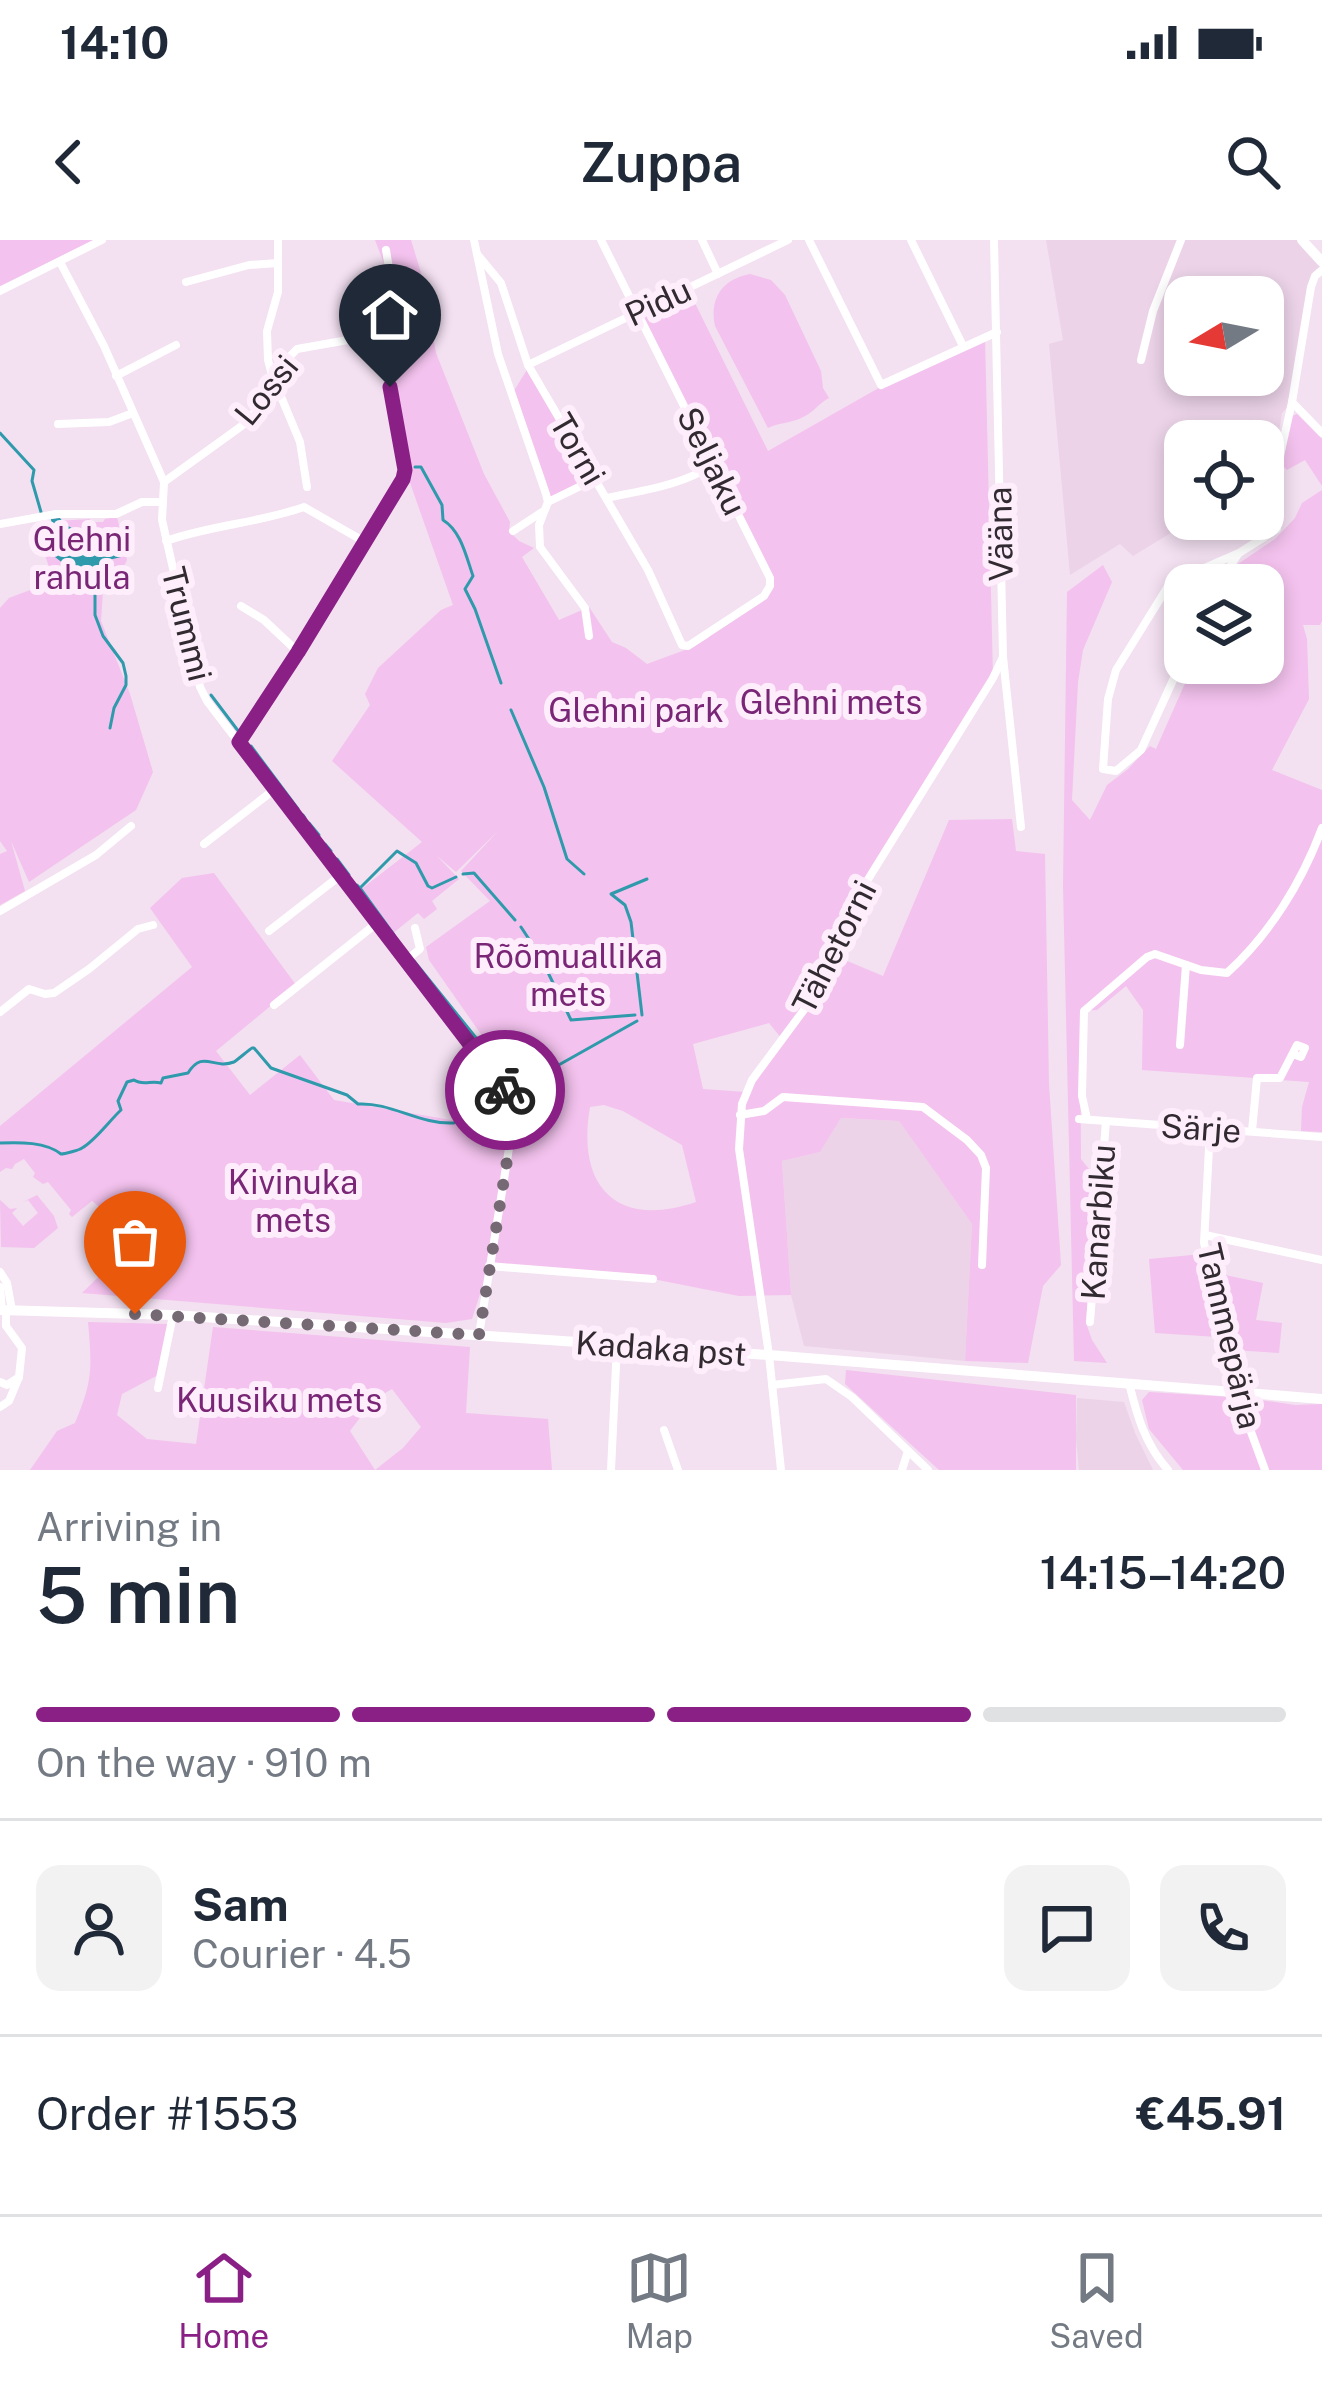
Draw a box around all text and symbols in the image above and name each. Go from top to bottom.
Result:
text: 14:10 [60,16,169,69]
icon: back [36,129,102,195]
icon: search [1220,129,1286,195]
text: Zuppa [580,131,742,194]
pin [339,264,441,387]
street label: Pidu [619,270,697,334]
north arrow [1164,276,1284,396]
map controls [1164,276,1284,684]
icon: home [357,282,423,348]
street label: Lossi [227,348,305,432]
street label: Seljaku [670,401,754,521]
street label: Torni [543,407,613,491]
button: locate [1164,420,1284,540]
street label: Vääna [980,486,1020,582]
park label: Glehni rahula [33,520,131,596]
street label: Trummi [155,563,219,685]
button: layers [1164,564,1284,684]
park label: Glehni mets [740,683,922,721]
park label: Glehni park [548,691,724,729]
street label: Tähetorni [784,874,884,1020]
park label: Rõõmuallika mets [473,937,663,1013]
courier [445,1030,565,1150]
icon: bike [472,1057,538,1123]
street label: Särje [1160,1106,1242,1150]
street label: Kanarbiku [1074,1143,1122,1301]
park label: Kivinuka mets [228,1163,358,1239]
pin [84,1191,186,1314]
icon: bag [102,1209,168,1275]
street label: Tammepärja [1190,1240,1270,1432]
street label: Kadaka pst [574,1323,748,1373]
park label: Kuusiku mets [176,1381,382,1419]
text: Arriving in [36,1504,222,1550]
text: 14:15–14:20 [1040,1546,1286,1599]
text: 5 min [36,1549,241,1641]
text: On the way · 910 m [36,1740,372,1786]
button: person [36,1865,162,1991]
button: chat [1004,1865,1130,1991]
button: phone [1160,1865,1286,1991]
text: Sam [192,1878,289,1931]
text: Courier · 4.5 [192,1931,412,1977]
text: Order #1553 [36,2087,298,2140]
text: €45.91 [1136,2087,1286,2140]
tab: Home [178,2245,269,2355]
tab: Map [626,2245,693,2355]
tab: Saved [1049,2245,1144,2355]

